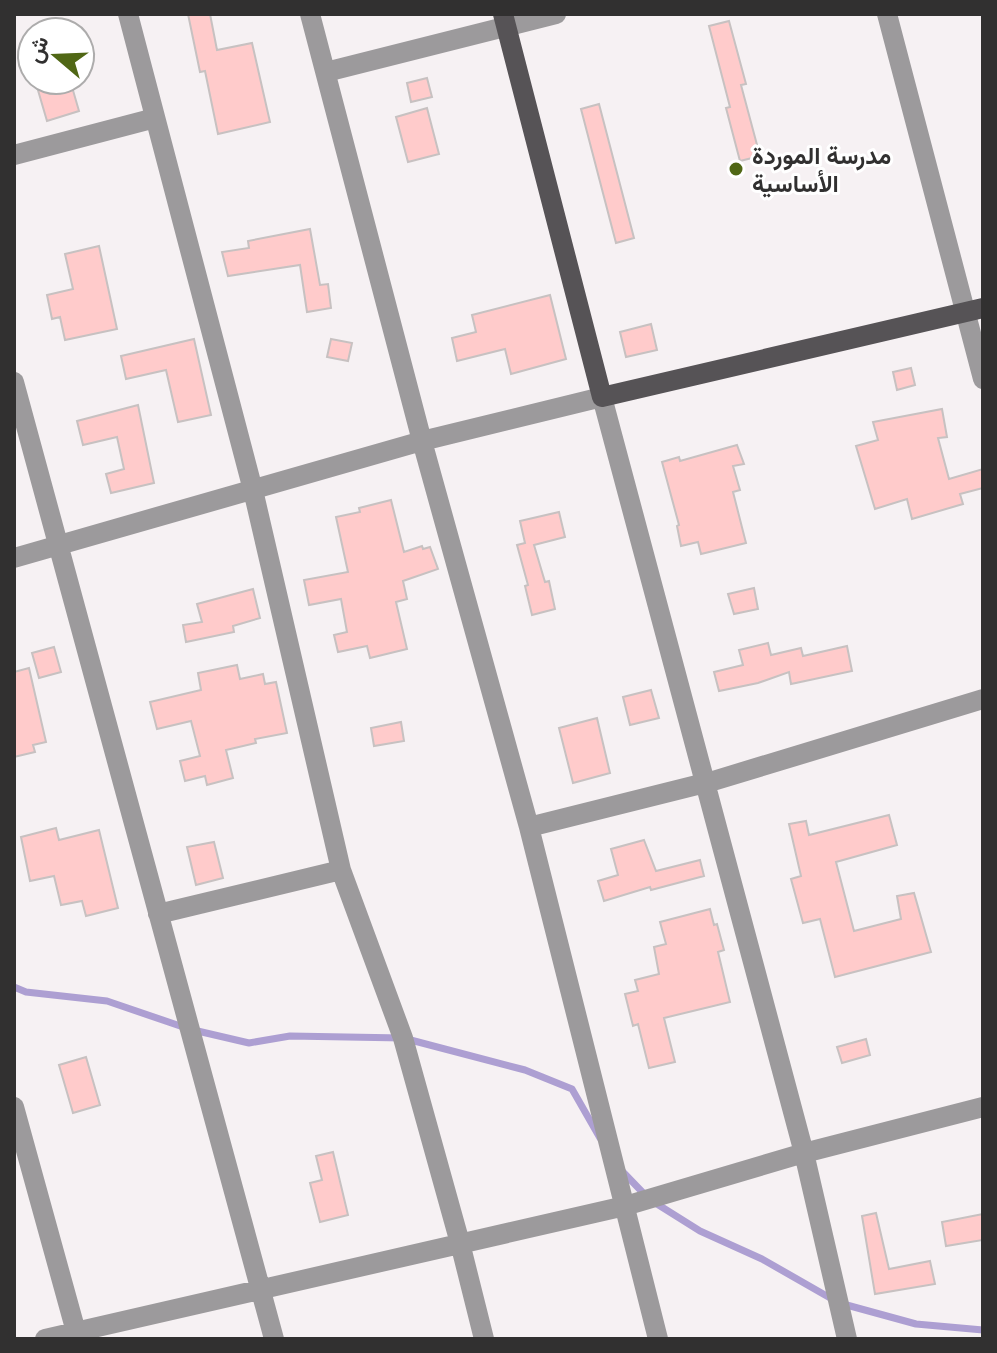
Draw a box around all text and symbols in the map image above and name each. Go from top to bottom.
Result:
north arrow [16,16,96,96]
text: ش [20,32,55,67]
place label: مدرسة الموردة الأساسية [752,140,891,199]
marker: مدرسة الموردة الأساسية [727,160,745,178]

